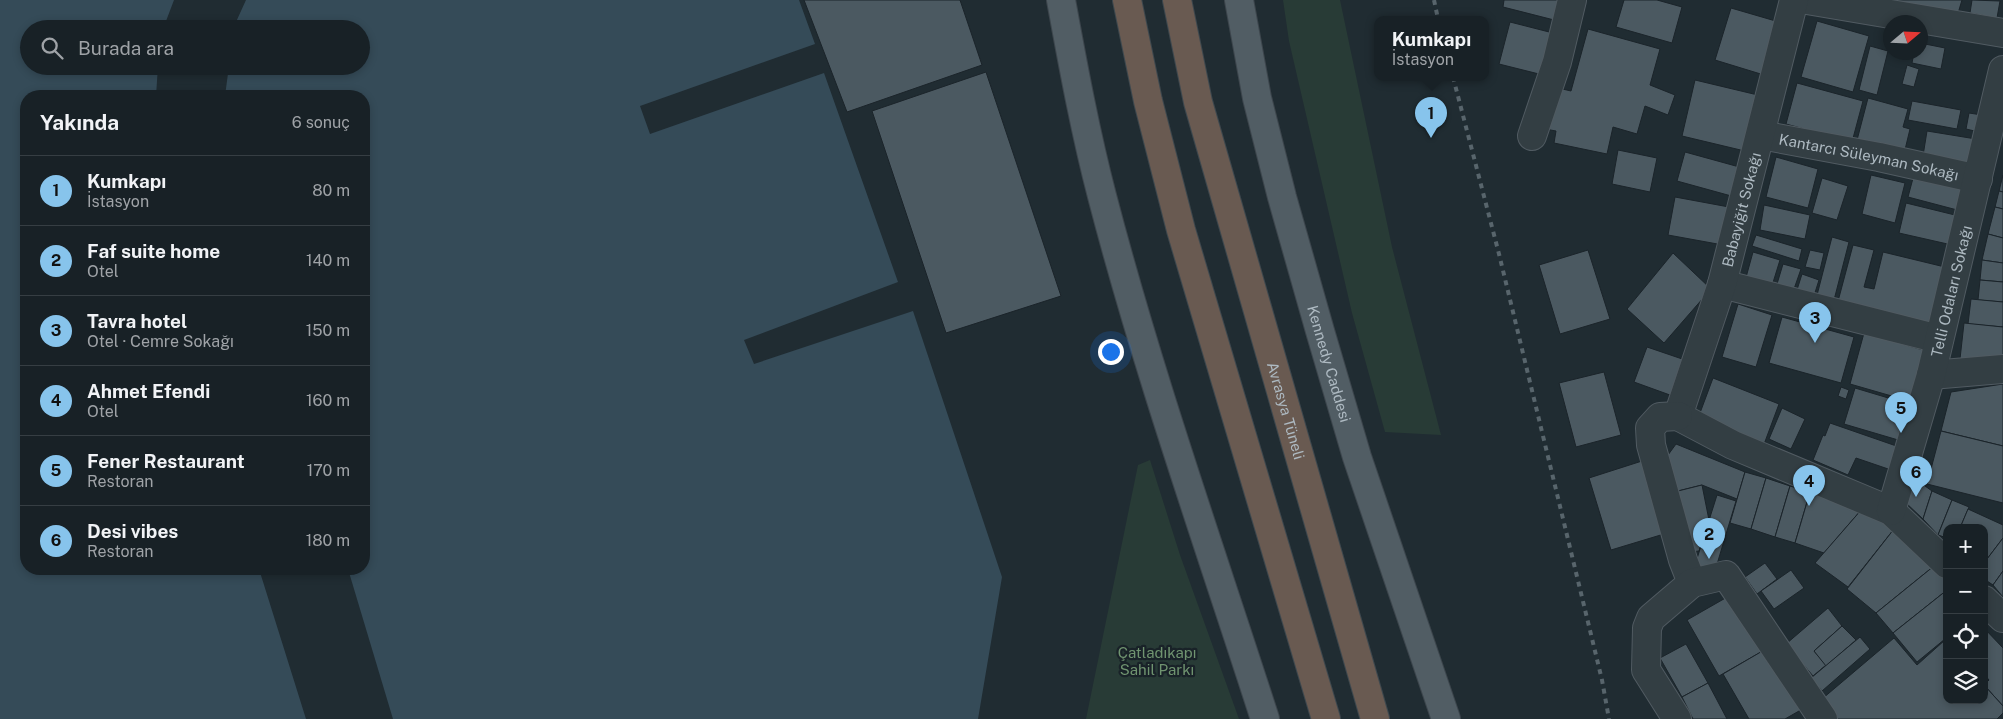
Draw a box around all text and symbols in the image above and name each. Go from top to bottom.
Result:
north arrow [1883,15,1928,60]
popup [1374,16,1489,81]
search box [20,20,370,75]
text: Kumkapı [1392,28,1471,50]
icon: search [38,34,66,62]
text: Burada ara [78,37,174,59]
text: İstasyon [1392,50,1454,69]
pin: 1 [1415,97,1447,138]
text: Yakında [40,110,119,135]
text: 6 sonuç [292,113,350,132]
street label: Kantarcı Süleyman Sokağı [1778,130,1960,183]
street label: Babayiğit Sokağı [1718,150,1764,269]
text: Kumkapı [87,170,166,192]
text: 1 [53,181,59,200]
text: 80 m [312,181,350,200]
text: İstasyon [87,192,149,211]
street label: Telli Odaları Sokağı [1927,224,1975,359]
text: Faf suite home [87,240,220,262]
text: 2 [51,251,61,270]
text: 140 m [306,251,350,270]
text: Otel [87,262,119,281]
pin: 3 [1799,302,1831,343]
street label: Kennedy Caddesi [1305,303,1355,424]
text: Tavra hotel [87,310,187,332]
text: 3 [51,321,61,340]
text: 150 m [306,321,350,340]
text: Otel · Cemre Sokağı [87,332,234,351]
your location [1098,339,1124,365]
street label: Avrasya Tüneli [1264,360,1309,461]
text: Ahmet Efendi [87,380,210,402]
text: 4 [51,391,61,410]
text: 160 m [306,391,350,410]
pin: 5 [1885,392,1917,433]
text: Otel [87,402,119,421]
text: Fener Restaurant [87,450,245,472]
pin: 6 [1900,456,1932,497]
text: 5 [51,461,61,480]
text: 170 m [307,461,350,480]
pin: 4 [1793,465,1825,506]
text: Restoran [87,472,154,491]
pin: 2 [1693,518,1725,559]
text: Desi vibes [87,520,178,542]
map controls [1943,524,1988,704]
button: + [1943,524,1988,569]
text: 6 [51,531,61,550]
text: 180 m [306,531,350,550]
text: Restoran [87,542,154,561]
button: − [1943,569,1988,614]
button: locate [1943,614,1988,659]
park label: Çatladıkapı Sahil Parkı [1118,644,1196,678]
button: layers [1943,659,1988,704]

